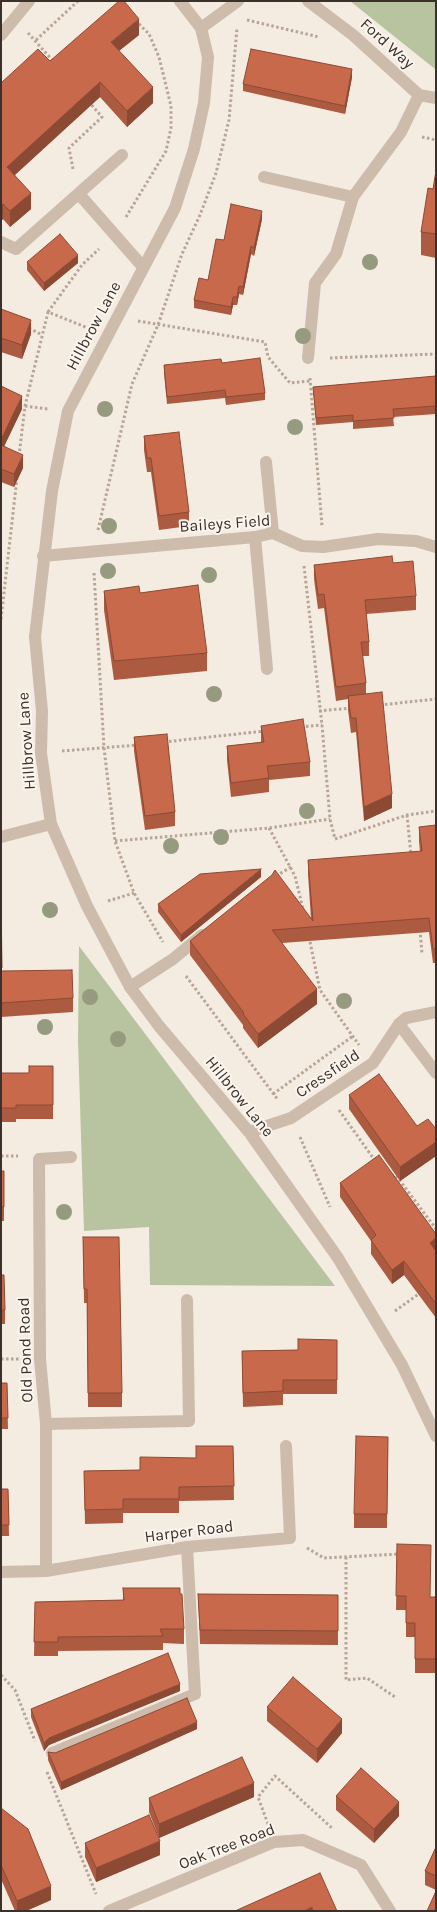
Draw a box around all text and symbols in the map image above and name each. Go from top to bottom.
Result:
street label: Ford Way [356,15,418,73]
street label: Hillbrow Lane [63,278,125,374]
street label: Baileys Field [179,511,271,537]
street label: Hillbrow Lane [14,691,40,791]
street label: Cressfield [292,1046,364,1102]
street label: Hillbrow Lane [201,1053,277,1141]
street label: Old Pond Road [15,1297,37,1403]
street label: Harper Road [144,1517,234,1547]
street label: Oak Tree Road [176,1820,278,1874]

